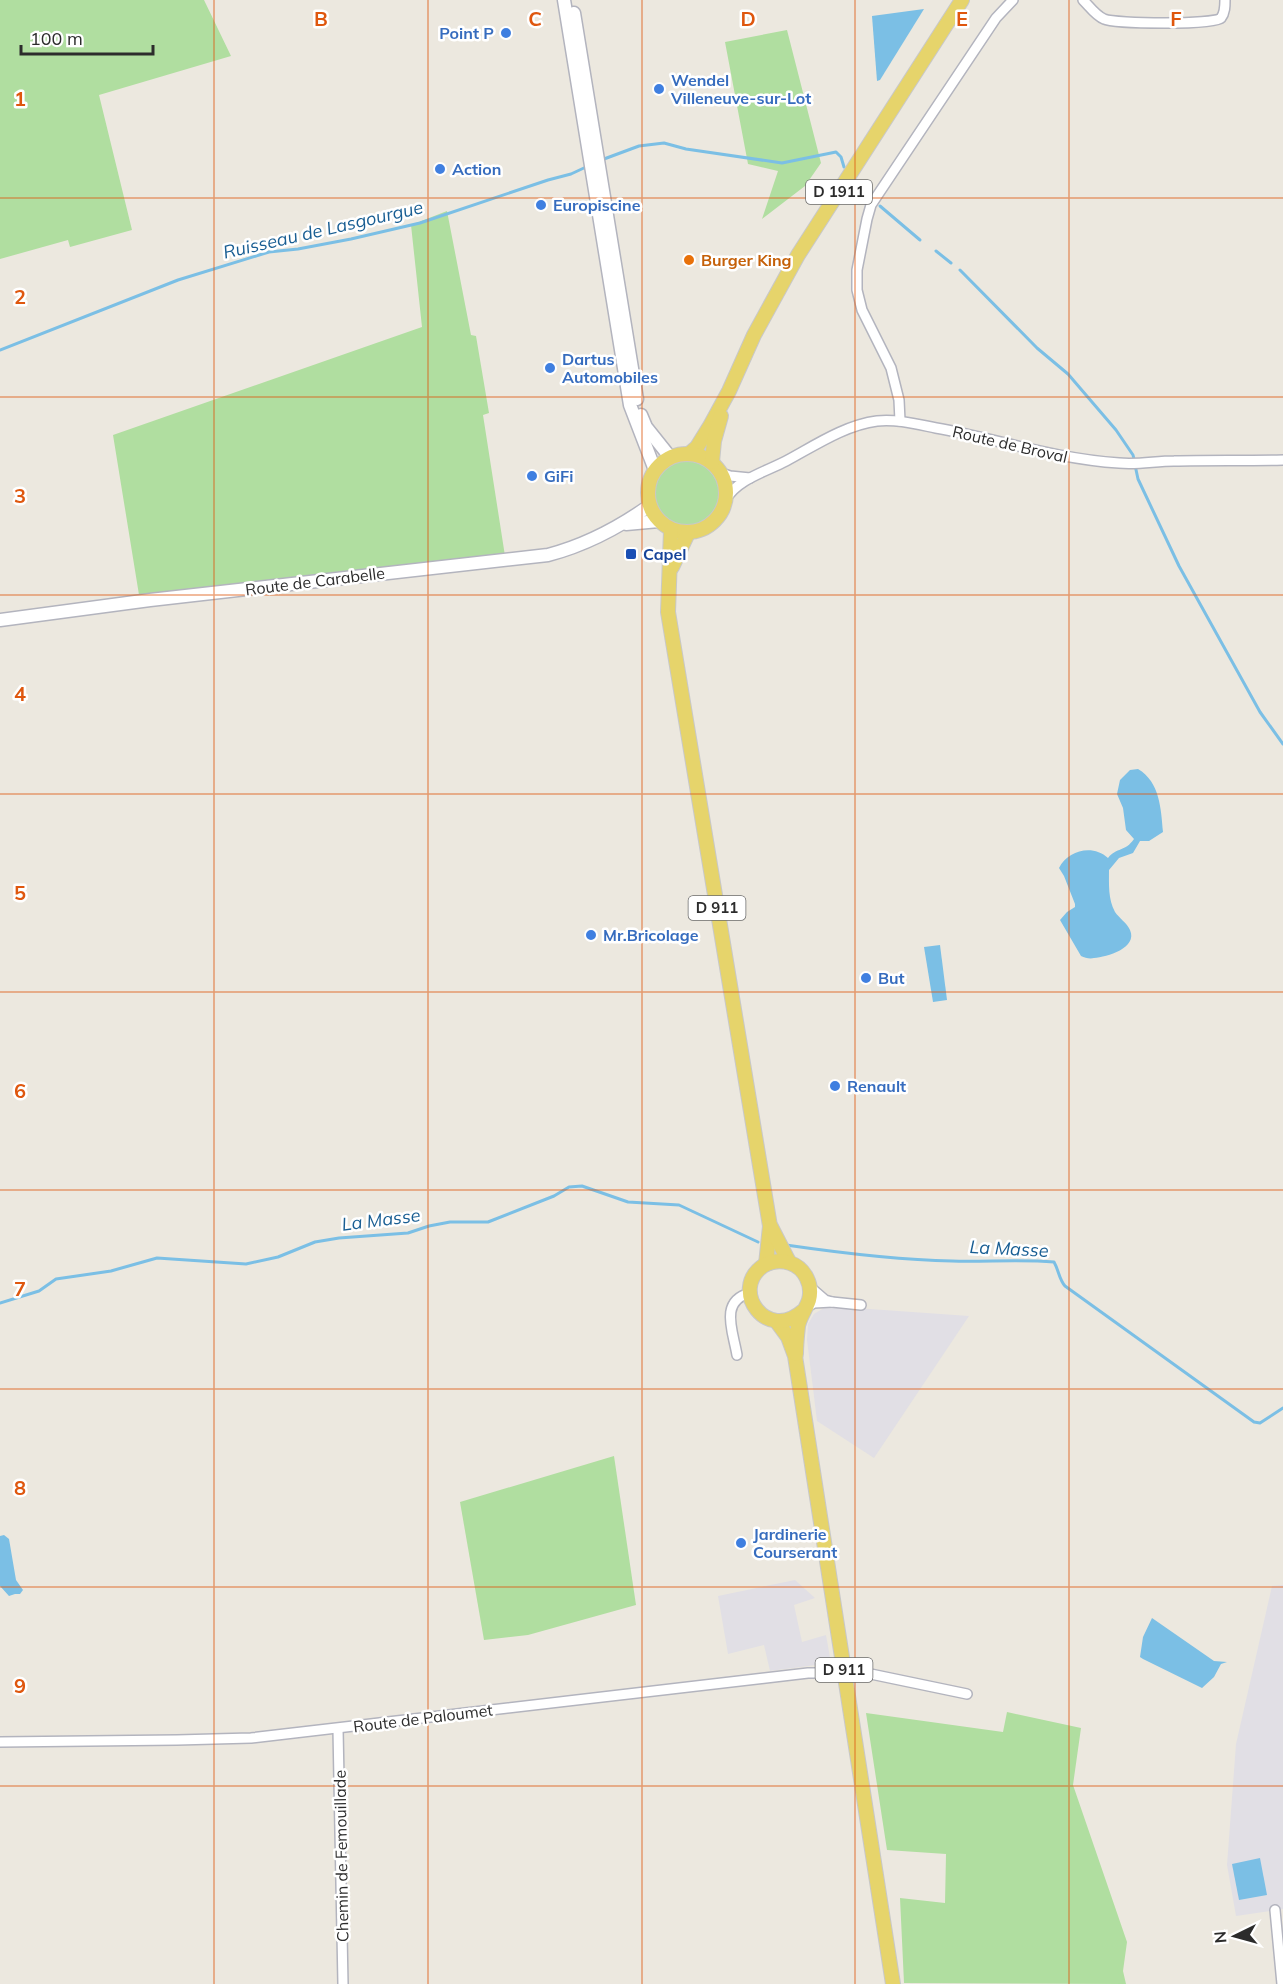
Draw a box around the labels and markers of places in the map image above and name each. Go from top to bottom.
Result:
place label: Point P [439,23,494,43]
marker: Point P [499,26,513,40]
place label: Wendel Villeneuve-sur-Lot [670,70,811,108]
marker: Wendel Villeneuve-sur-Lot [652,82,666,96]
place label: Action [452,159,501,179]
marker: Action [433,162,447,176]
place label: Europiscine [553,195,641,215]
marker: Europiscine [534,198,548,212]
place label: Burger King [701,250,792,270]
marker: Burger King [682,253,696,267]
place label: Dartus Automobiles [562,349,658,387]
marker: Dartus Automobiles [543,361,557,375]
place label: GiFi [544,466,573,486]
marker: GiFi [525,469,539,483]
place label: Capel [643,544,686,564]
marker: Capel [624,547,638,561]
place label: Mr.Bricolage [603,925,699,945]
marker: Mr.Bricolage [584,928,598,942]
place label: But [878,968,905,988]
marker: But [859,971,873,985]
place label: Renault [847,1076,906,1096]
marker: Renault [828,1079,842,1093]
place label: Jardinerie Courserant [753,1524,837,1562]
marker: Jardinerie Courserant [734,1536,748,1550]

